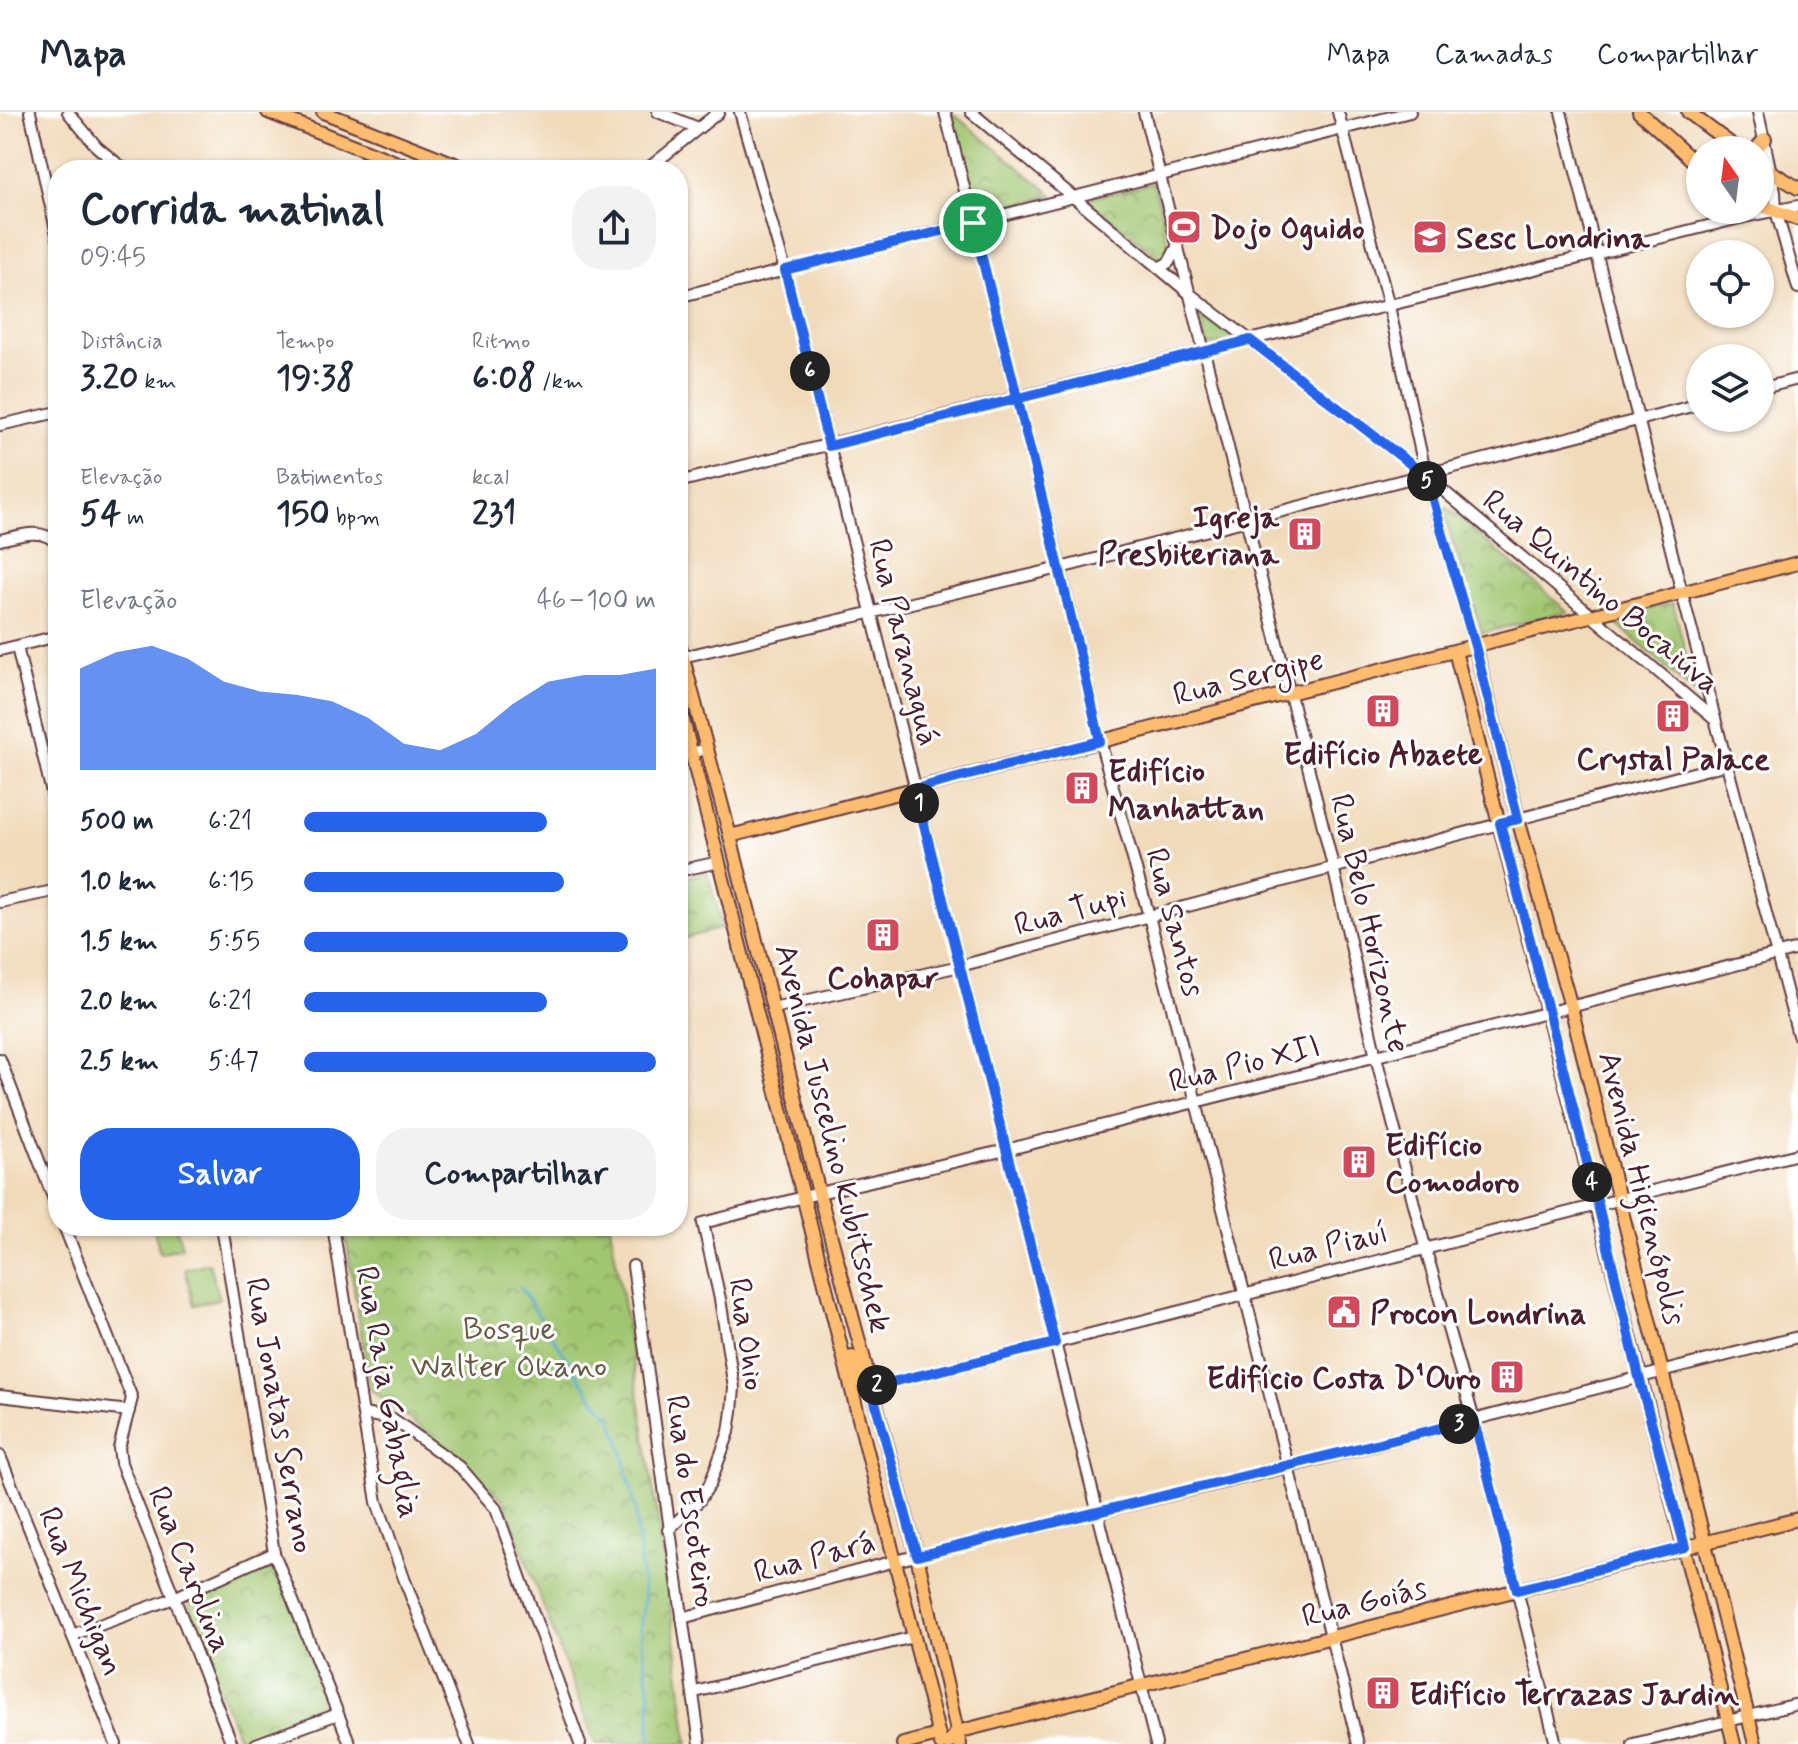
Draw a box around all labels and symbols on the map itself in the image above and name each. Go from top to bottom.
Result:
north arrow [1686,136,1774,224]
pin [939,189,1007,257]
sports icon: Dojo Oguido [1165,208,1203,246]
place label: Dojo Oguido [1210,208,1365,251]
school or university icon: Sesc Londrina [1411,218,1449,256]
place label: Sesc Londrina [1456,218,1650,260]
pin: 6 [790,351,830,391]
pin: 5 [1407,461,1447,501]
street label: Rua Quintino Bocaiúva [1473,480,1729,705]
place label: Igreja Presbiteriana [1098,497,1280,576]
building icon: Igreja Presbiteriana [1286,515,1324,553]
street label: Rua Paranaguá [857,535,949,750]
street label: Rua Sergipe [1169,639,1329,719]
building icon: Edifício Abaete [1364,692,1402,730]
building icon: Crystal Palace [1654,697,1692,735]
place label: Edifício Abaete [1283,734,1483,776]
place label: Crystal Palace [1576,739,1770,781]
place label: Edifício Manhattan [1108,751,1264,830]
building icon: Edifício Manhattan [1063,769,1101,807]
pin: 1 [899,783,939,823]
street label: Rua Belo Horizonte [1319,790,1419,1057]
street label: Rua Santos [1134,844,1214,1002]
street label: Rua Tupi [1010,877,1131,947]
building icon: Cohapar [864,916,902,954]
street label: Avenida Juscelino Kubitschek [763,940,901,1337]
place label: Cohapar [827,958,940,1000]
street label: Rua Pio XII [1164,1026,1325,1104]
street label: Avenida Higienópolis [1584,1047,1695,1330]
place label: Edifício Comodoro [1385,1125,1520,1204]
building icon: Edifício Comodoro [1340,1143,1378,1181]
pin: 4 [1572,1162,1612,1202]
street label: Rua Piauí [1264,1212,1393,1282]
street label: Rua Raja Gabaglia [341,1263,430,1522]
street label: Rua Jonatas Serrano [234,1274,324,1556]
street label: Rua Ohio [717,1275,775,1393]
public building icon: Procon Londrina [1325,1293,1363,1331]
place label: Procon Londrina [1370,1293,1586,1335]
park label: Bosque Walter Okano [411,1309,607,1388]
place label: Edifício Costa D¹Ouro [1206,1358,1481,1400]
building icon: Edifício Costa D¹Ouro [1488,1358,1526,1396]
pin: 2 [857,1365,897,1405]
street label: Rua do Escoteiro [654,1392,726,1610]
pin: 3 [1439,1404,1479,1444]
street label: Rua Carolina [137,1480,242,1659]
street label: Rua Michigan [27,1501,133,1683]
street label: Rua Pará [749,1522,880,1594]
street label: Rua Goiás [1298,1567,1431,1639]
building icon: Edifício Terrazas Jardin [1364,1674,1402,1712]
place label: Edifício Terrazas Jardin [1409,1674,1740,1716]

